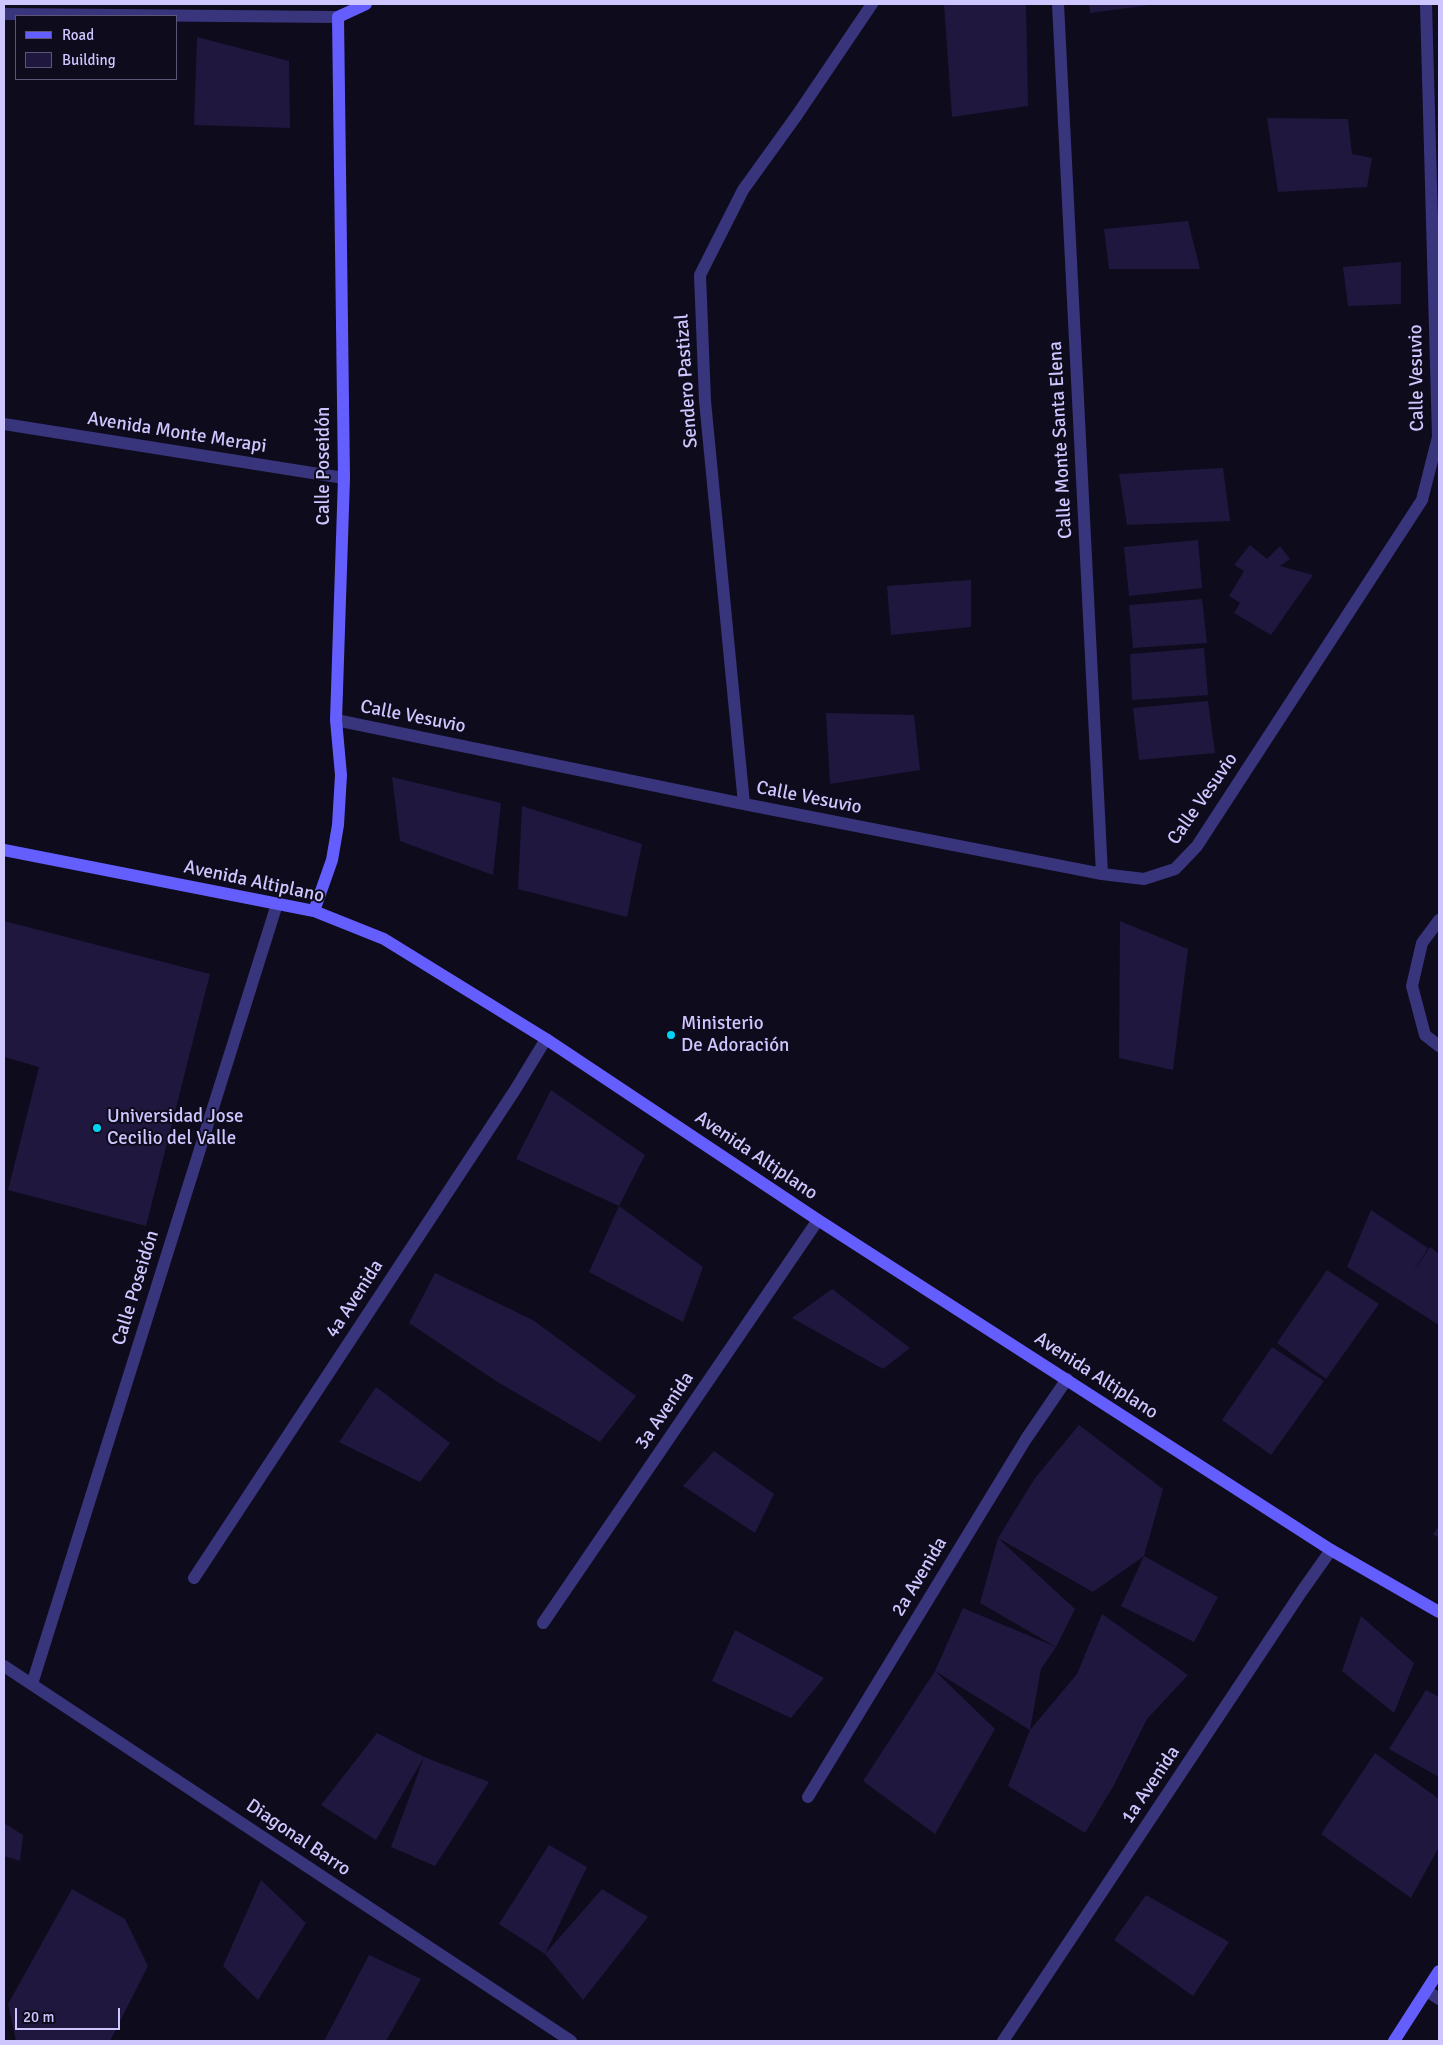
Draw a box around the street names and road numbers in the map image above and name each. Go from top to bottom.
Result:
street label: Sendero Pastizal [671,313,703,449]
street label: Calle Vesuvio [1405,324,1429,432]
street label: Calle Monte Santa Elena [1044,341,1078,539]
street label: Calle Poseidón [313,407,335,525]
street label: Avenida Monte Merapi [86,408,268,458]
street label: Calle Vesuvio [358,696,468,738]
street label: Calle Vesuvio [1163,749,1243,849]
street label: Calle Vesuvio [754,777,864,819]
street label: Avenida Altiplano [182,856,326,908]
street label: Avenida Altiplano [690,1107,822,1205]
street label: Calle Poseidón [108,1228,164,1348]
street label: 4a Avenida [321,1256,389,1342]
street label: Avenida Altiplano [1030,1328,1162,1424]
street label: 3a Avenida [631,1368,699,1454]
street label: 2a Avenida [887,1533,953,1621]
street label: 1a Avenida [1117,1742,1185,1828]
street label: Diagonal Barro [241,1795,355,1881]

